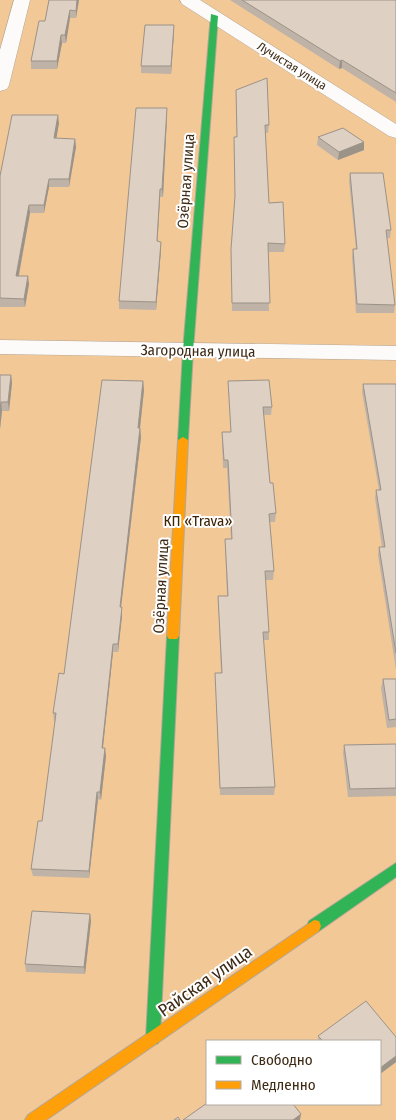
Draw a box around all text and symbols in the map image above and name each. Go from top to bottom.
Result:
street label: Лучистая улица [255,39,329,93]
street label: Озёрная улица [174,133,198,229]
street label: Загородная улица [140,341,256,361]
park label: КП «Trava» [164,512,232,530]
street label: Озёрная улица [150,538,172,634]
street label: Райская улица [154,940,256,1022]
legend [206,1040,381,1105]
text: Свободно [251,1051,313,1069]
text: Медленно [251,1076,316,1094]

